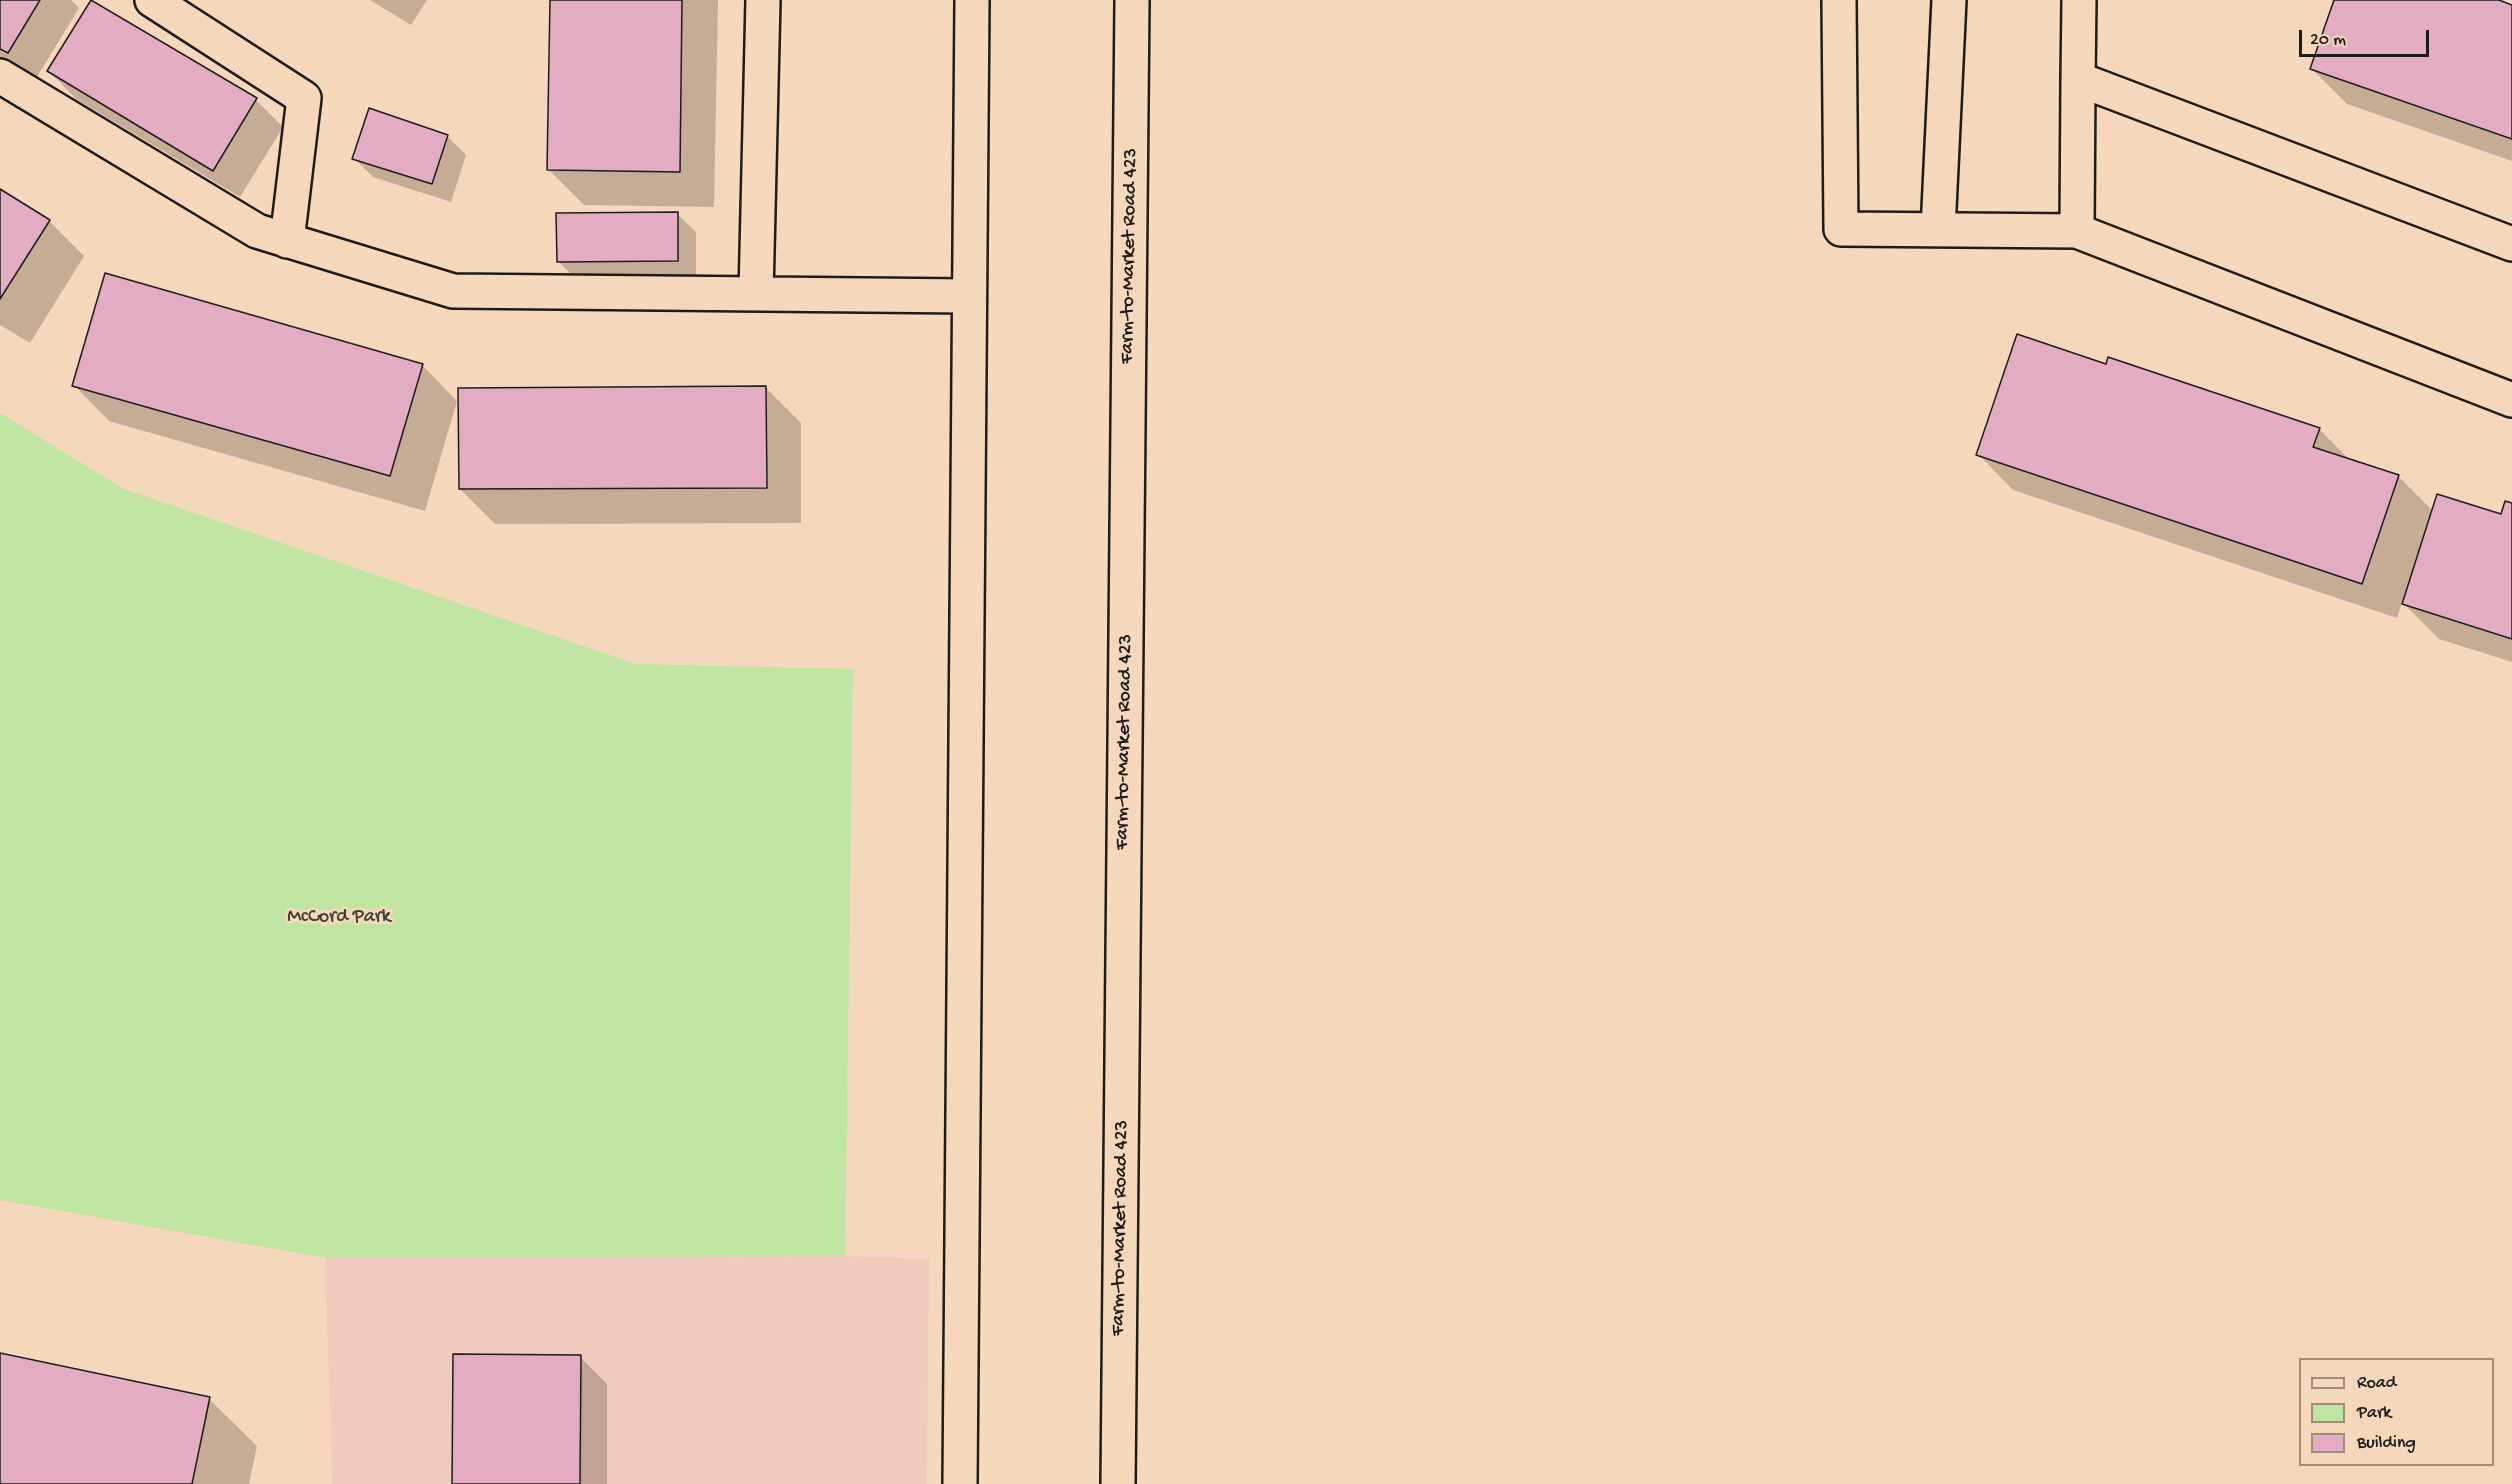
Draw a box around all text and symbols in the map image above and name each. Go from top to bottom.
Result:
scale bar [2302,18,2432,56]
text: 20 m [2310,30,2346,51]
street label: Farm-to-Market Road 423 [1116,148,1144,364]
street label: Farm-to-Market Road 423 [1111,634,1139,850]
park label: McCord Park [287,906,391,930]
street label: Farm-to-Market Road 423 [1107,1120,1135,1336]
legend [2299,1358,2494,1466]
text: Road [2357,1373,2396,1394]
text: Park [2357,1403,2391,1424]
text: Building [2357,1433,2416,1454]

